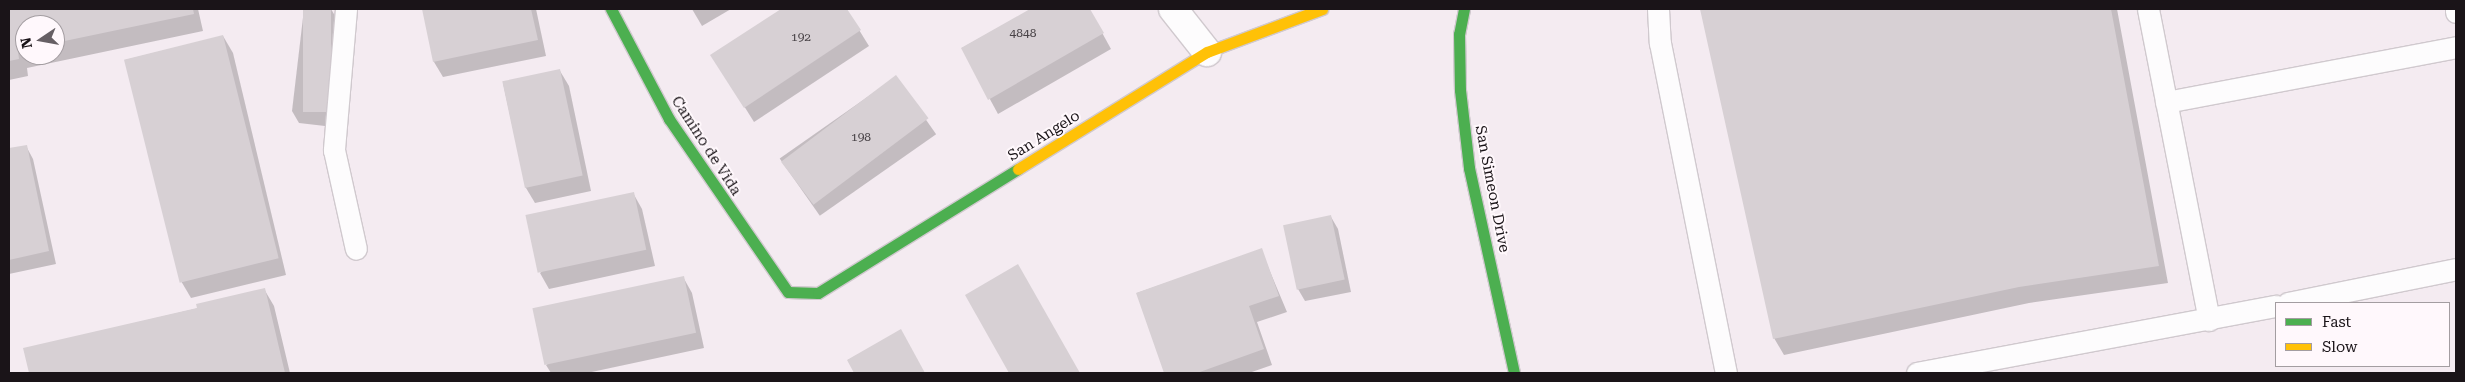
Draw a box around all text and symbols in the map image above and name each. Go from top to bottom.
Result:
north arrow [15,15,65,65]
house number: 4848 [1010,27,1036,41]
house number: 192 [791,31,811,45]
text: N [17,36,35,50]
street label: Camino de Vida [667,93,745,199]
street label: San Angelo [1005,107,1083,165]
street label: San Simeon Drive [1471,124,1513,254]
house number: 198 [851,131,871,145]
legend [2275,302,2450,367]
text: Fast [2322,313,2351,331]
text: Slow [2322,338,2357,356]

